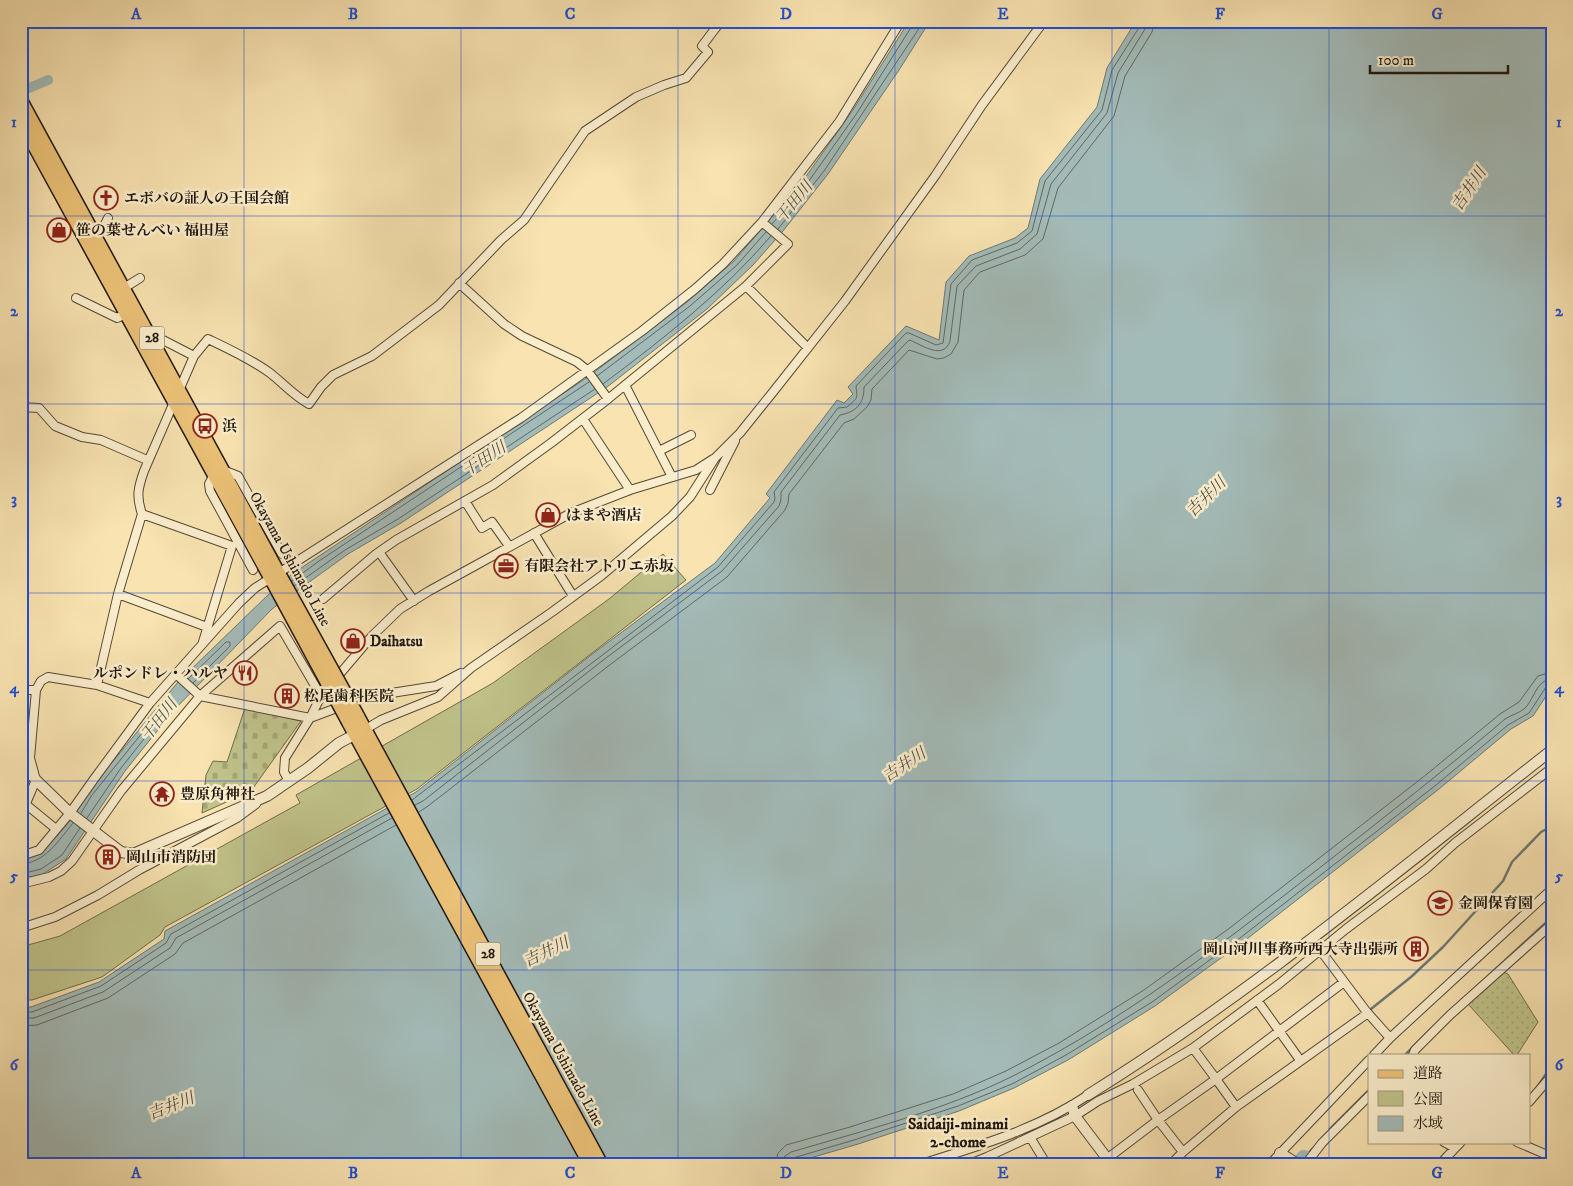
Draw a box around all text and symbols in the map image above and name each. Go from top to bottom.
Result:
text: A [130,4,142,24]
text: B [348,4,358,24]
text: C [565,4,575,24]
text: D [780,4,792,24]
text: E [997,4,1009,24]
text: F [1215,4,1225,24]
text: G [1431,4,1443,24]
scale bar [1370,42,1508,74]
text: 100 m [1378,51,1414,70]
text: 1 [11,112,17,132]
text: 1 [1556,112,1562,132]
water label: 吉井川 [1447,162,1492,214]
water label: 干田川 [771,176,818,227]
church icon: エボバの証人の王国会館 [93,185,119,211]
place label: エボバの証人の王国会館 [124,189,289,208]
shop icon: 笹の葉せんべい 福田屋 [46,217,72,243]
place label: 笹の葉せんべい 福田屋 [76,221,229,240]
text: 2 [10,301,19,321]
text: 2 [1555,301,1564,321]
road number: 28 [140,326,164,349]
bus stop icon: 浜 [192,413,218,439]
place label: 浜 [222,417,237,436]
water label: 干田川 [458,436,511,480]
water label: 吉井川 [1182,472,1231,521]
street label: Okayama Ushimado Line [245,488,335,630]
text: 3 [11,489,17,509]
text: 3 [1556,489,1562,509]
shop icon: はまや酒店 [535,502,561,528]
place label: はまや酒店 [566,506,641,525]
office icon: 有限会社アトリエ赤坂 [493,553,519,579]
place label: 有限会社アトリエ赤坂 [524,557,674,576]
shop icon: Daihatsu [340,628,366,654]
place label: Daihatsu [370,632,423,651]
restaurant icon: ルポンドレ・ハルヤ [232,660,258,686]
place label: ルポンドレ・ハルヤ [93,664,228,683]
text: 4 [8,678,19,698]
text: 4 [1553,678,1564,698]
building icon: 松尾歯科医院 [274,683,300,709]
place label: 松尾歯科医院 [304,687,394,706]
water label: 干田川 [136,693,183,745]
water label: 吉井川 [879,742,931,787]
temple icon: 豊原角神社 [149,781,175,807]
place label: 豊原角神社 [180,785,255,804]
building icon: 岡山市消防団 [95,844,121,870]
place label: 岡山市消防団 [126,848,216,867]
text: 5 [9,866,18,886]
text: 5 [1554,866,1563,886]
school or university icon: 金岡保育園 [1427,890,1453,916]
place label: 金岡保育園 [1458,894,1533,913]
water label: 吉井川 [520,932,574,972]
building icon: 岡山河川事務所西大寺出張所 [1403,936,1429,962]
place label: 岡山河川事務所西大寺出張所 [1203,940,1398,959]
road number: 28 [476,942,500,966]
street label: Okayama Ushimado Line [518,988,608,1130]
legend [1368,1054,1530,1144]
text: 6 [10,1055,20,1075]
text: 6 [1555,1055,1565,1075]
text: 道路 [1413,1064,1443,1083]
water label: 吉井川 [145,1087,199,1124]
text: 公園 [1413,1090,1443,1109]
district label: Saidaiji-minami 2-chome [908,1114,1008,1152]
text: 水域 [1413,1114,1443,1133]
text: A [130,1163,142,1183]
text: B [348,1163,358,1183]
text: C [565,1163,575,1183]
text: D [780,1163,792,1183]
text: E [997,1163,1009,1183]
text: F [1215,1163,1225,1183]
text: G [1431,1163,1443,1183]

